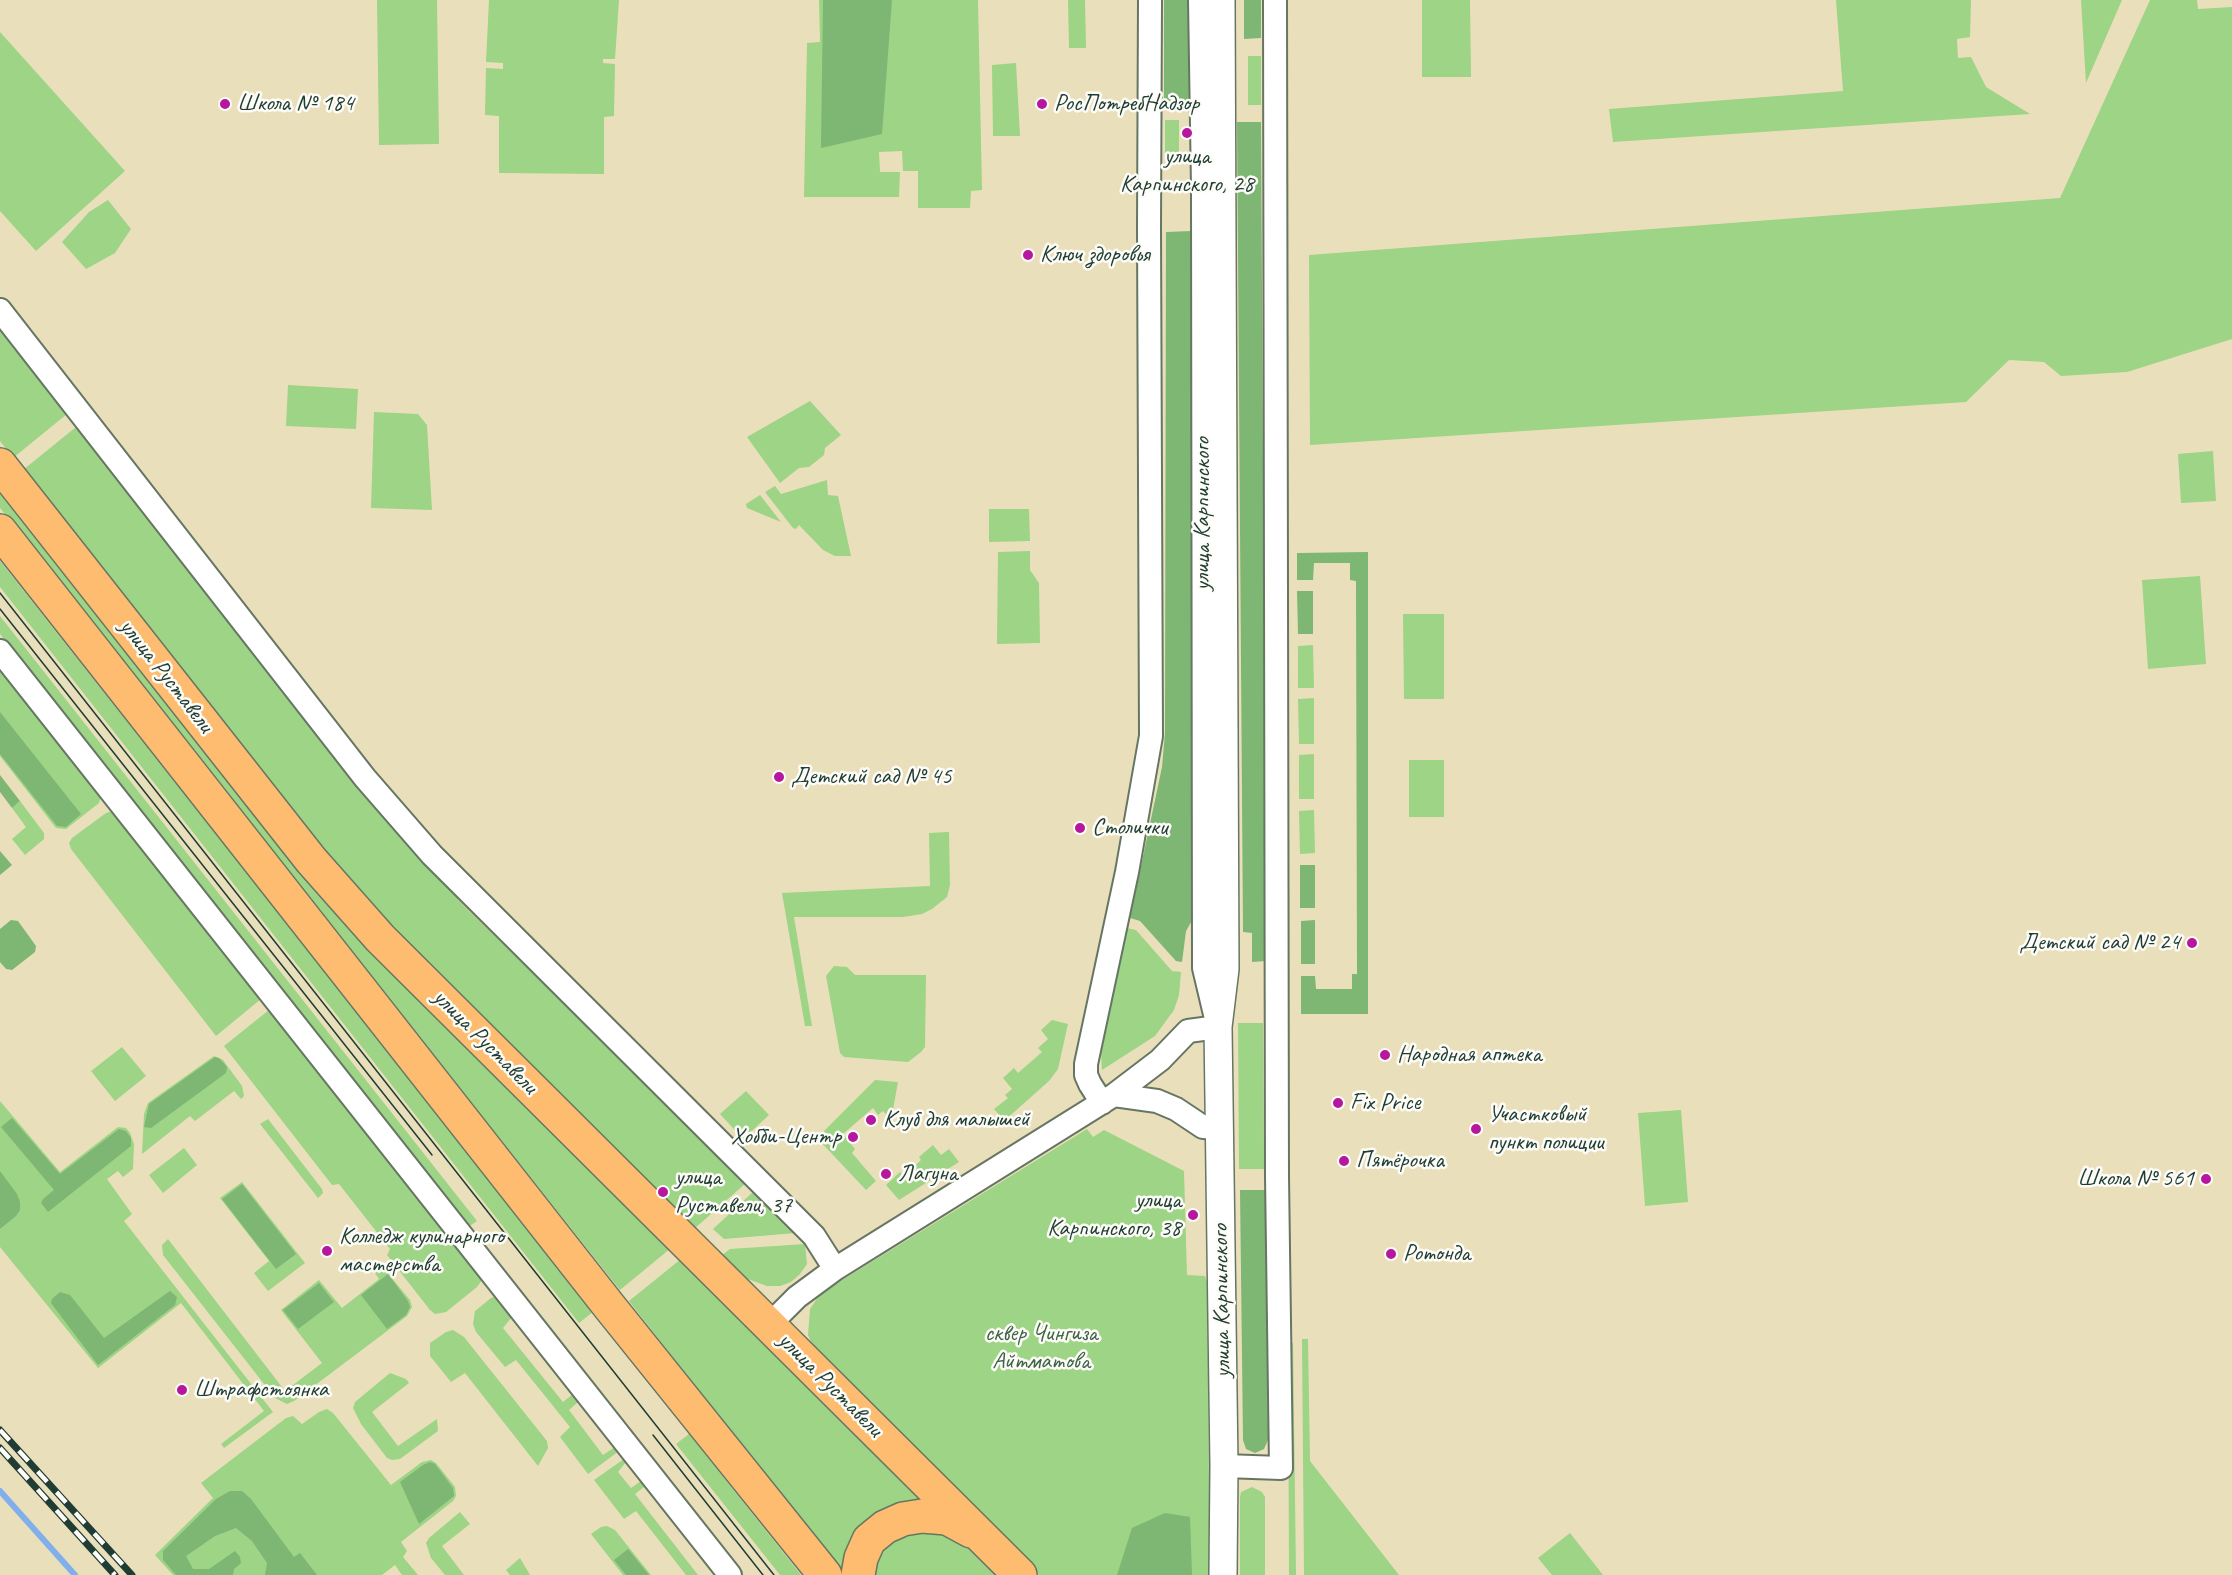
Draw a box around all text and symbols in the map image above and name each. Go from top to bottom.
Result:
place label: Школа № 184 [237,90,354,118]
place label: РосПотребНадзор [1054,90,1199,118]
marker: Школа № 184 [218,97,232,111]
marker: РосПотребНадзор [1035,97,1049,111]
marker: улица Карпинского, 28 [1180,126,1194,140]
place label: улица Карпинского, 28 [1120,143,1254,199]
place label: Ключ здоровья [1040,241,1150,269]
marker: Ключ здоровья [1021,248,1035,262]
street label: улица Карпинского [1189,437,1217,591]
street label: улица Руставели [113,613,219,739]
place label: Детский сад № 45 [791,763,952,791]
marker: Детский сад № 45 [772,770,786,784]
place label: Столички [1092,814,1167,842]
marker: Столички [1073,821,1087,835]
place label: Детский сад № 24 [2019,929,2180,957]
marker: Детский сад № 24 [2185,936,2199,950]
street label: улица Руставели [426,983,544,1101]
place label: Народная аптека [1397,1041,1541,1069]
marker: Народная аптека [1378,1048,1392,1062]
place label: Fix Price [1350,1089,1420,1117]
marker: Fix Price [1331,1096,1345,1110]
place label: Участковый пункт полиции [1488,1101,1604,1157]
place label: Клуб для малышей [883,1106,1030,1134]
marker: Клуб для малышей [864,1113,878,1127]
marker: Участковый пункт полиции [1469,1122,1483,1136]
place label: Хобби-Центр [731,1123,841,1151]
marker: Хобби-Центр [846,1130,860,1144]
place label: Пятёрочка [1356,1147,1444,1175]
marker: Пятёрочка [1337,1154,1351,1168]
place label: Лагуна [898,1160,957,1188]
place label: улица Руставели, 37 [675,1164,792,1220]
place label: Школа № 561 [2077,1165,2194,1193]
marker: Лагуна [879,1167,893,1181]
marker: Школа № 561 [2199,1172,2213,1186]
marker: улица Руставели, 37 [656,1185,670,1199]
place label: улица Карпинского, 38 [1047,1187,1181,1243]
marker: улица Карпинского, 38 [1186,1208,1200,1222]
place label: Колледж кулинарного мастерства [339,1223,504,1279]
street label: улица Карпинского [1206,1224,1238,1378]
place label: Ротонда [1403,1240,1470,1268]
marker: Колледж кулинарного мастерства [320,1244,334,1258]
marker: Ротонда [1384,1247,1398,1261]
park label: сквер Чингиза Айтматова [985,1320,1097,1376]
street label: улица Руставели [771,1326,889,1444]
place label: Штрафстоянка [194,1376,328,1404]
marker: Штрафстоянка [175,1383,189,1397]

